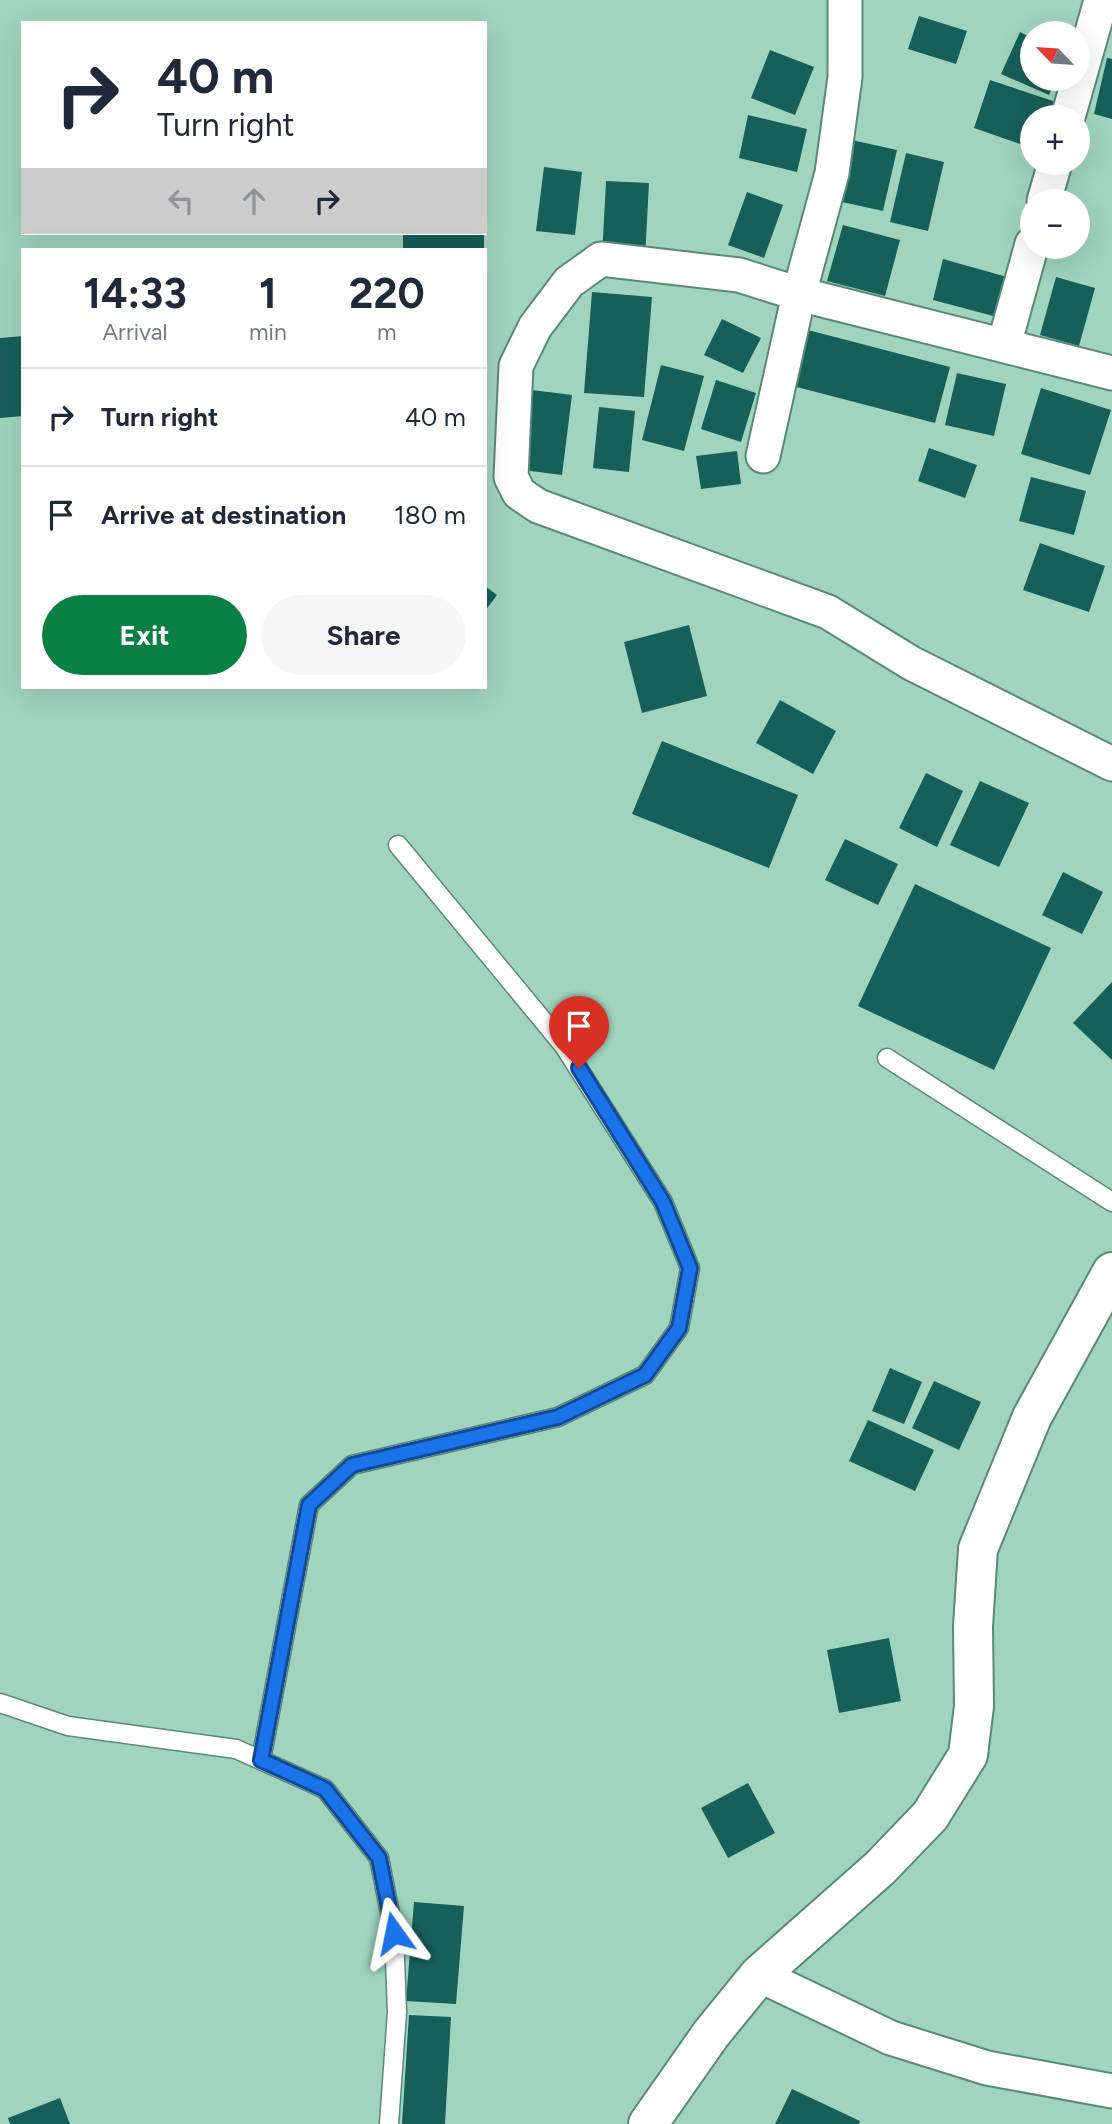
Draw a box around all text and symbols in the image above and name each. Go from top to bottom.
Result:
north arrow [1020,21,1090,91]
map controls [1020,21,1090,259]
text: 40 m [157,46,274,105]
icon: right [42,49,133,140]
button: + [1020,105,1090,175]
text: Turn right [157,106,295,144]
icon: left [162,182,200,220]
icon: ahead [235,182,273,220]
icon: right [308,182,346,220]
button: − [1020,189,1090,259]
text: 14:33 [83,268,187,319]
text: 1 [259,268,277,319]
text: 220 [349,268,425,319]
text: Arrival [103,318,167,346]
text: min [249,318,287,346]
text: m [377,318,397,346]
icon: right [42,398,80,436]
text: Turn right [101,401,218,433]
text: 40 m [405,401,466,433]
icon: arrive [42,496,80,534]
text: Arrive at destination [101,499,346,531]
text: 180 m [394,499,466,531]
button: Exit [42,595,247,675]
button: Share [261,595,466,675]
pin [549,996,609,1068]
icon: arrive [560,1007,598,1045]
position arrow [357,1896,431,1970]

